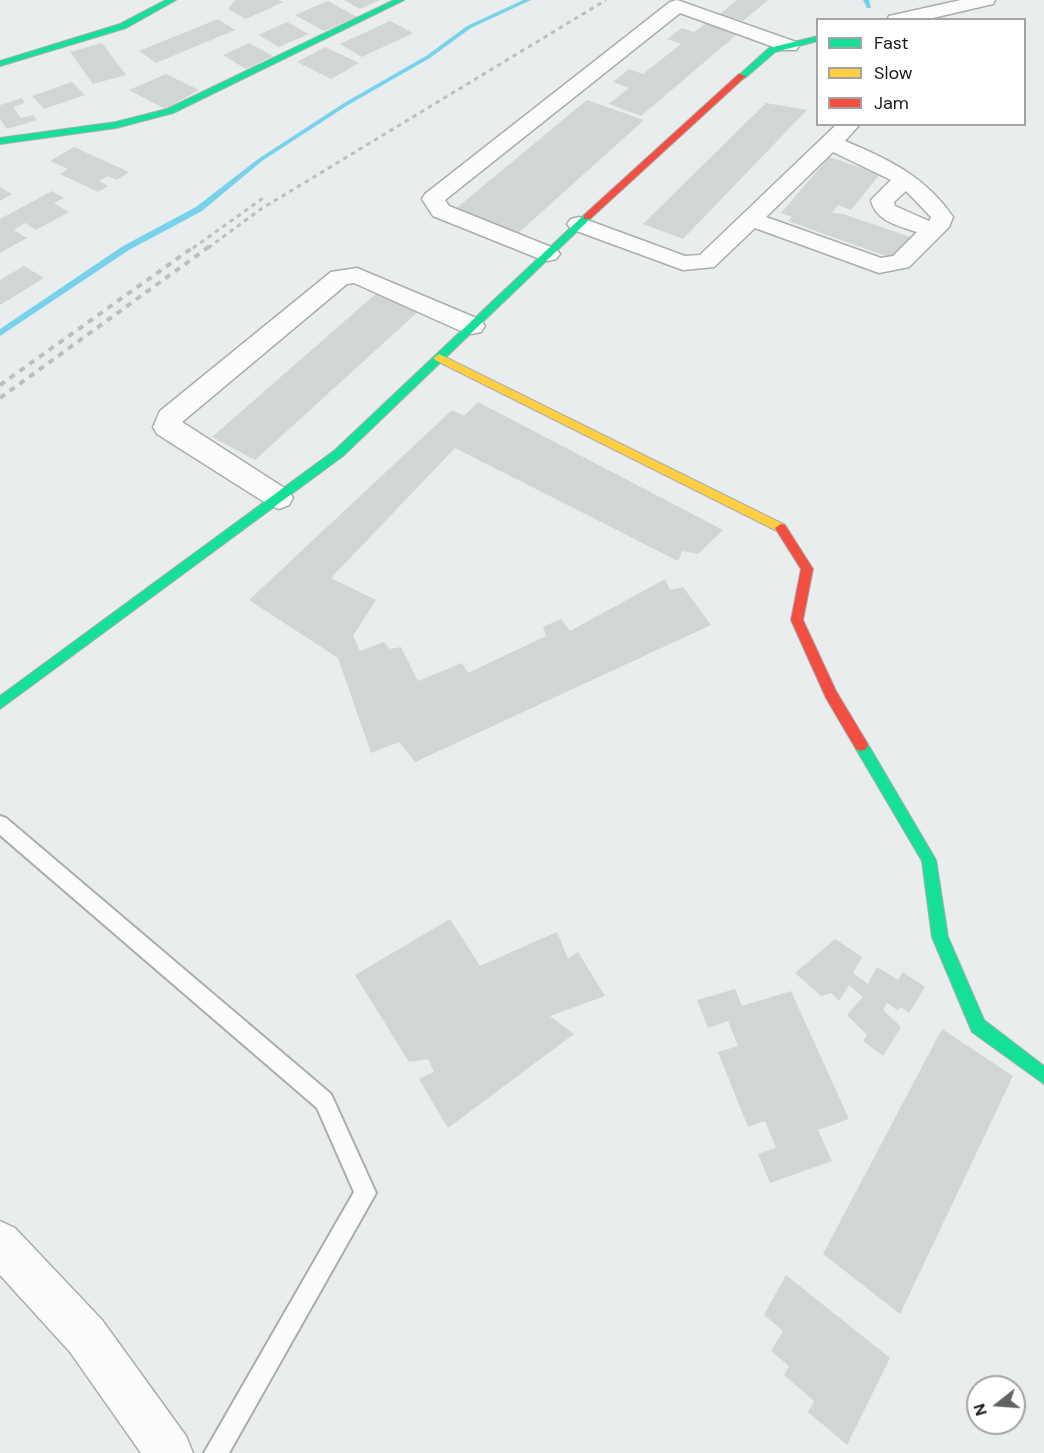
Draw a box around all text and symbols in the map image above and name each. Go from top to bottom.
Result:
legend [816,18,1026,126]
text: Fast [874,31,909,55]
text: Slow [874,61,913,85]
text: Jam [874,91,909,115]
north arrow [966,1375,1026,1435]
text: N [968,1401,992,1418]

